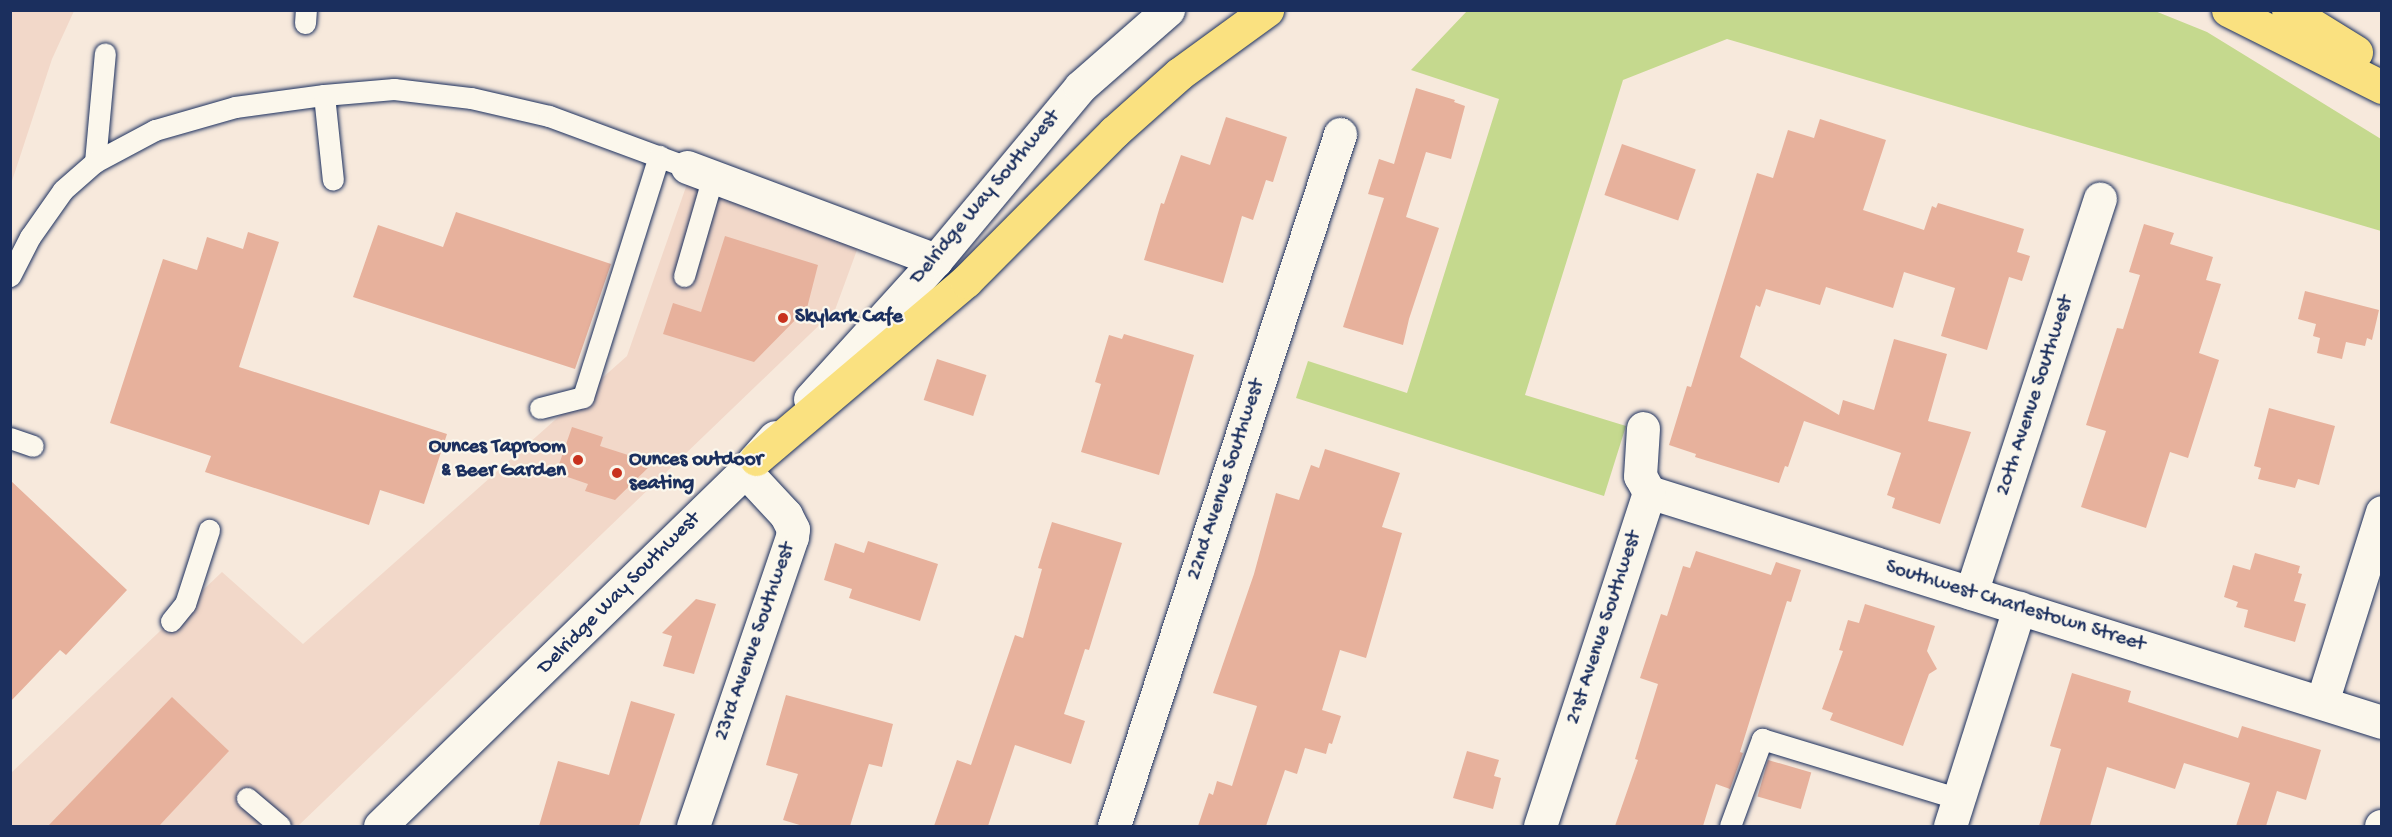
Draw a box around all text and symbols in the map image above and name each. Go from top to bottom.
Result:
street label: Delridge Way Southwest [906,106,1066,290]
street label: 20th Avenue Southwest [1992,293,2080,499]
place label: Skylark Cafe [795,305,903,331]
marker: Skylark Cafe [776,311,790,325]
street label: 22nd Avenue Southwest [1183,376,1271,584]
place label: Ounces Taproom & Beer Garden [429,435,566,485]
place label: Ounces outdoor seating [629,448,763,498]
marker: Ounces Taproom & Beer Garden [571,453,585,467]
marker: Ounces outdoor seating [610,466,624,480]
street label: Delridge Way Southwest [533,507,707,681]
street label: 21st Avenue Southwest [1562,528,1648,728]
street label: 23rd Avenue Southwest [710,540,802,744]
street label: Southwest Charlestown Street [1882,555,2148,659]

